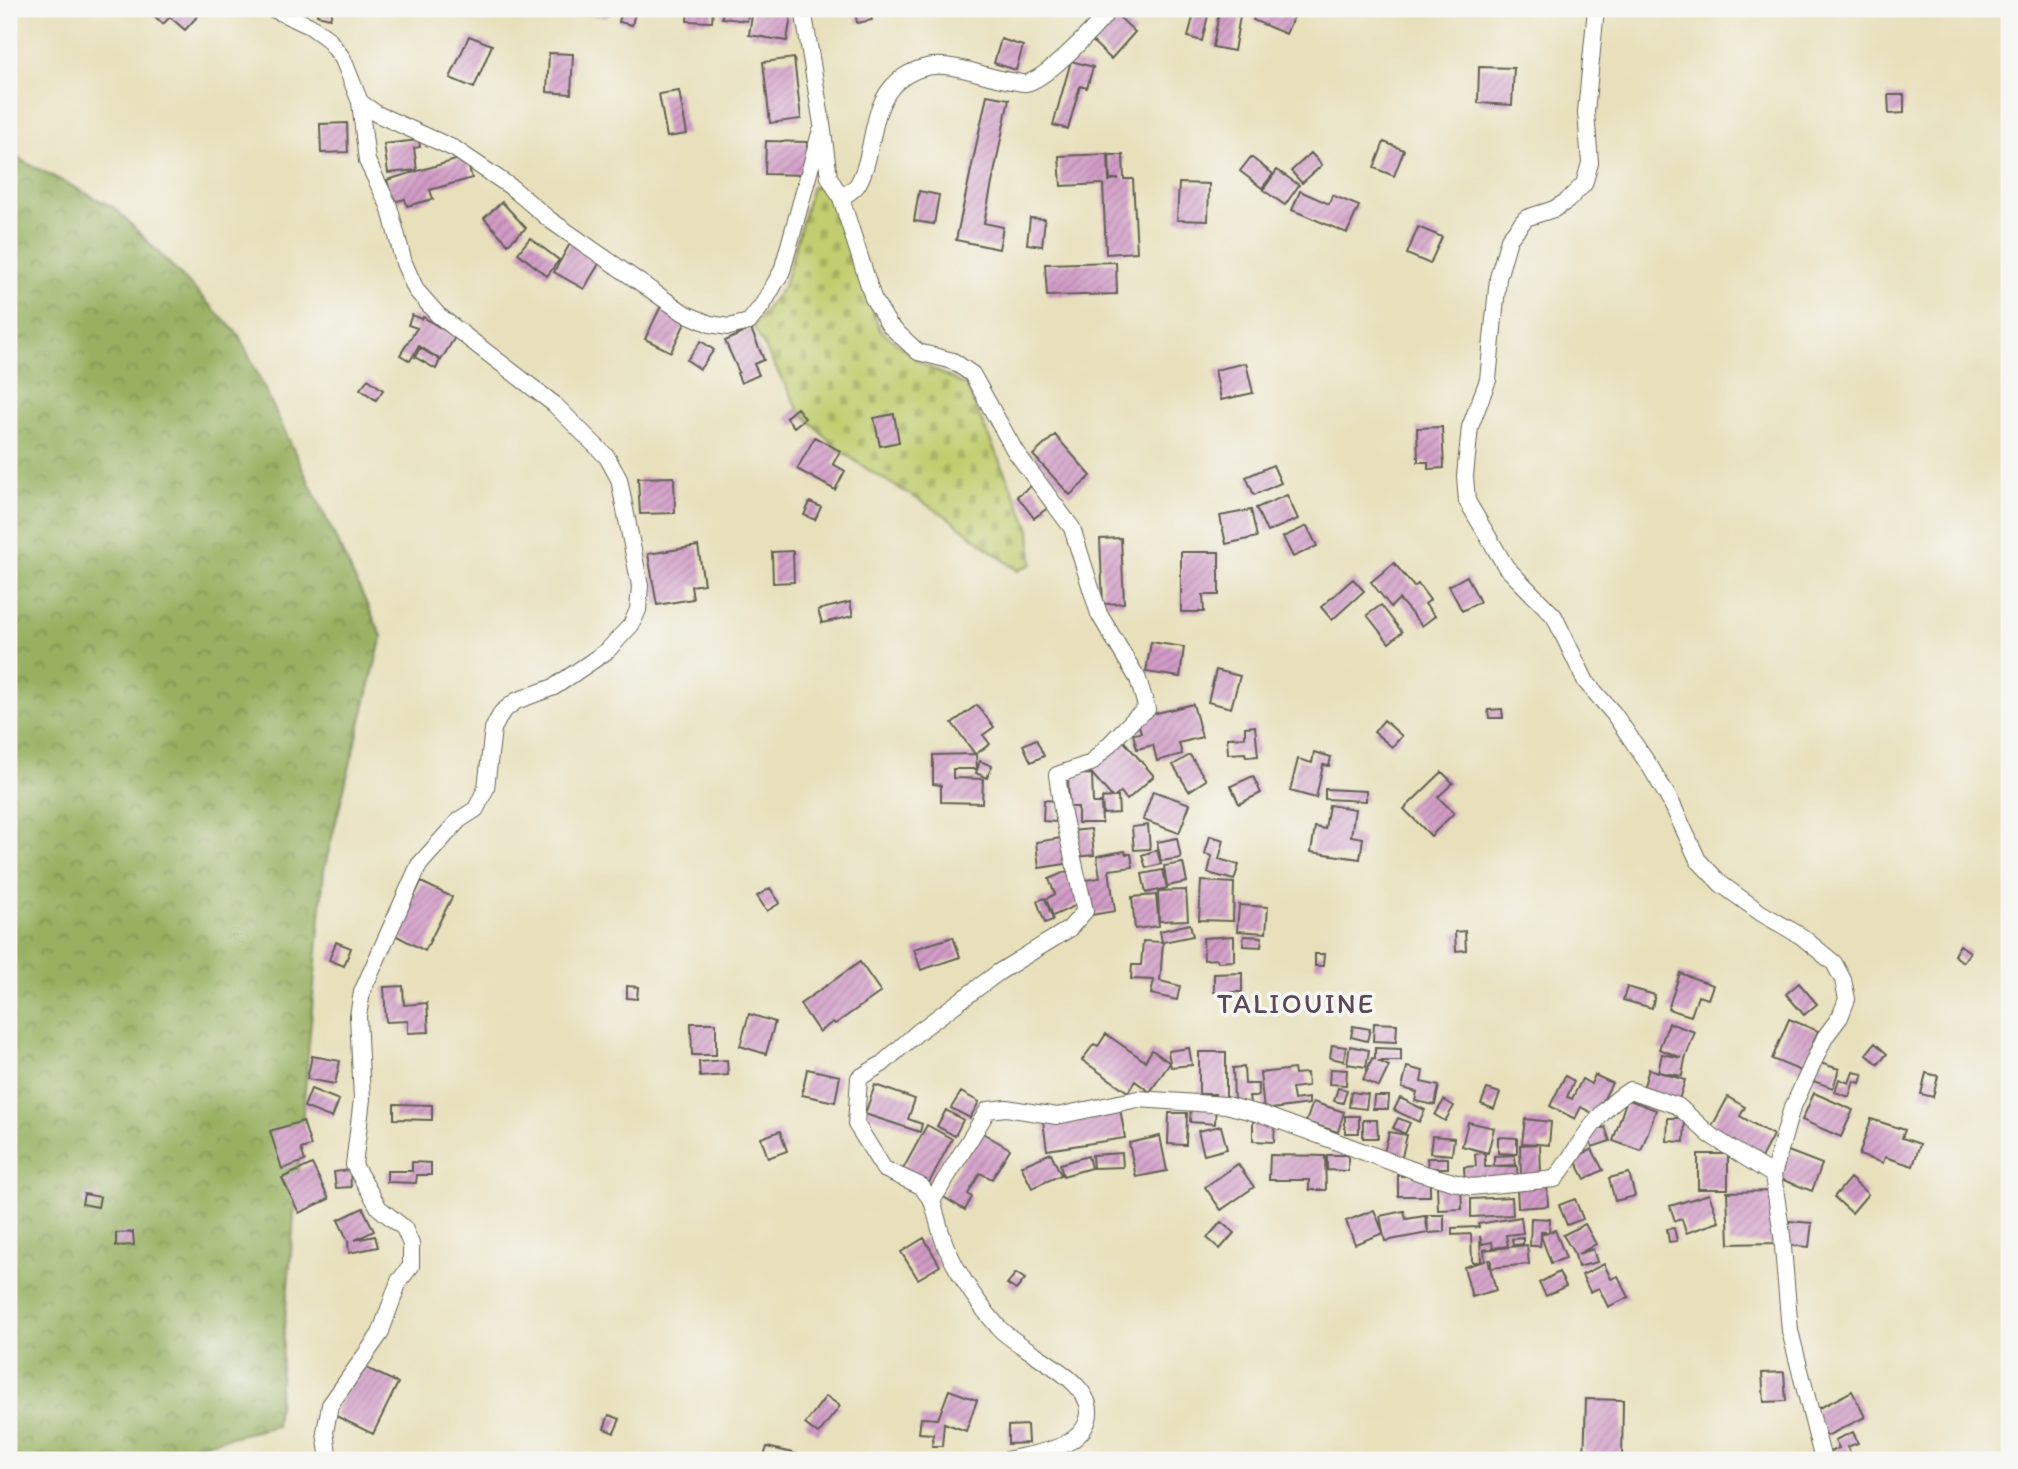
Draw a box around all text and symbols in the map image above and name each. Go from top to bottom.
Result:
district label: TALIOUINE [1217,986,1375,1020]

